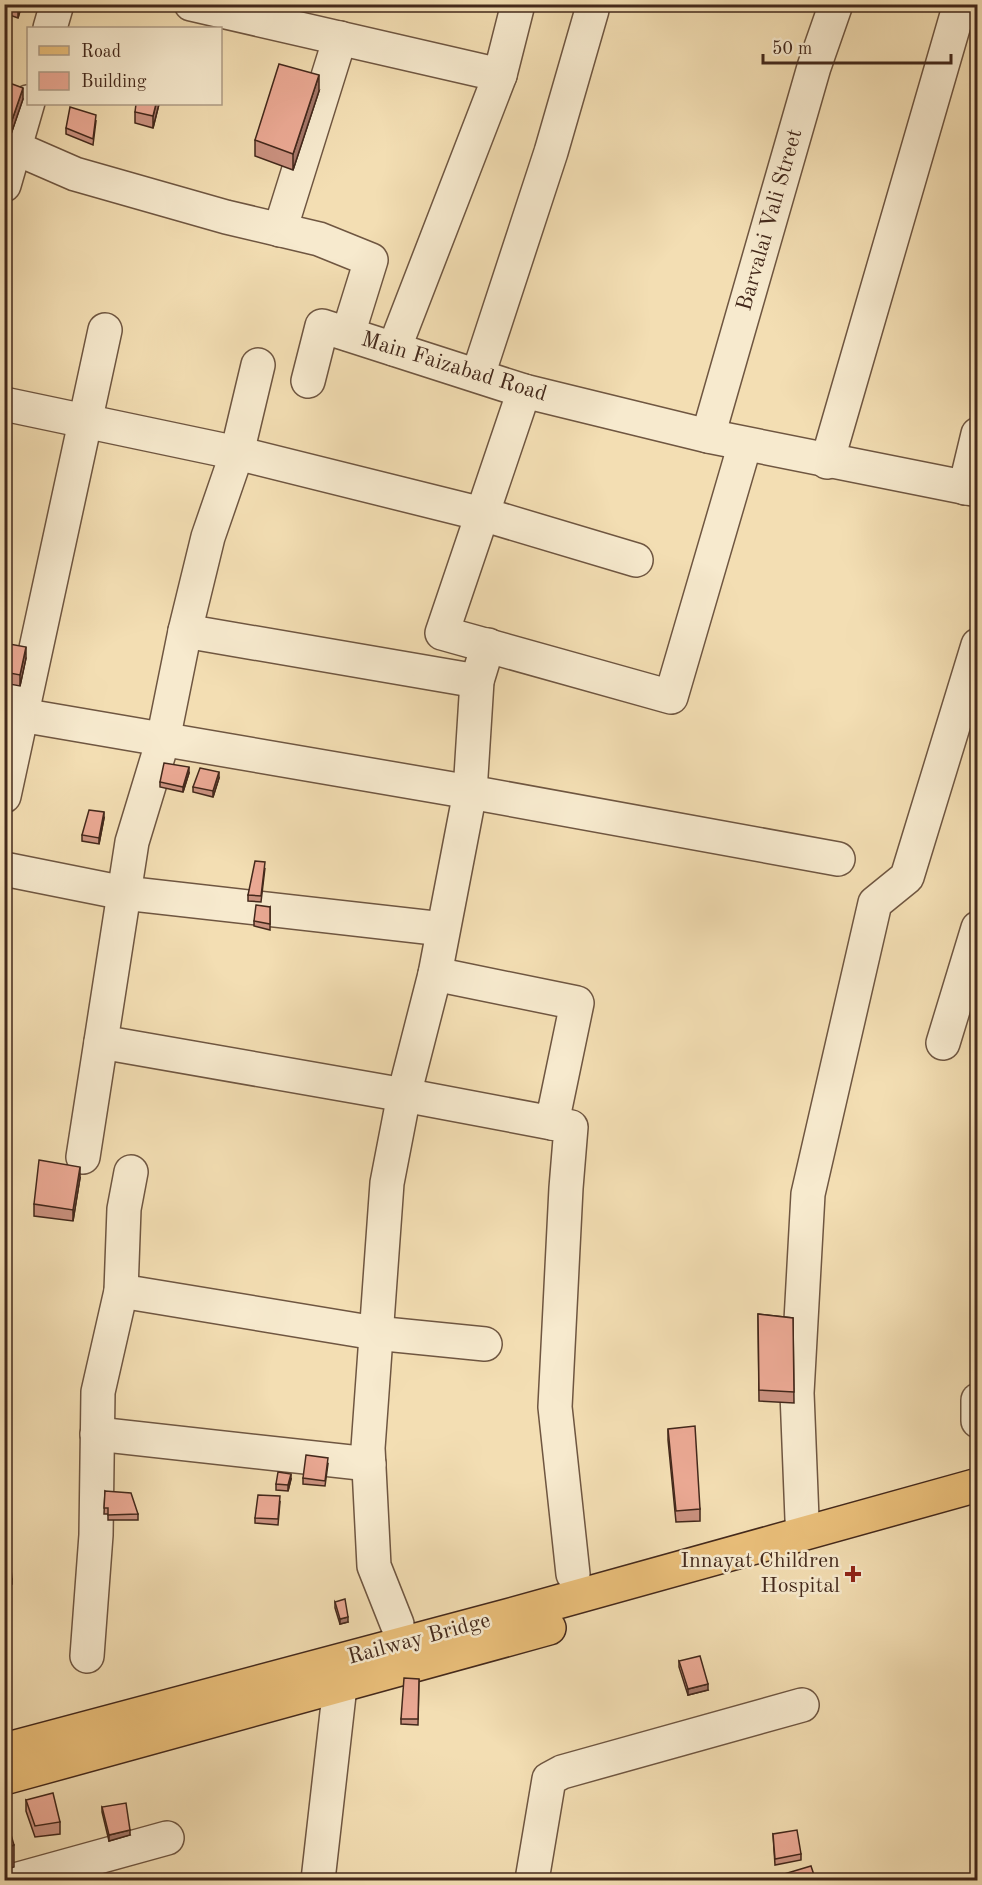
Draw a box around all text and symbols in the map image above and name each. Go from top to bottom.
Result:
legend [27,27,222,105]
scale bar [763,27,950,65]
text: 50 m [772,40,812,58]
text: Road [81,43,121,61]
text: Building [81,73,147,91]
street label: Barvalai Vali Street [733,126,807,314]
street label: Main Faizabad Road [359,328,549,406]
place label: Innayat Children Hospital [680,1550,840,1597]
marker: Innayat Children Hospital [844,1565,862,1583]
street label: Railway Bridge [345,1609,493,1669]

